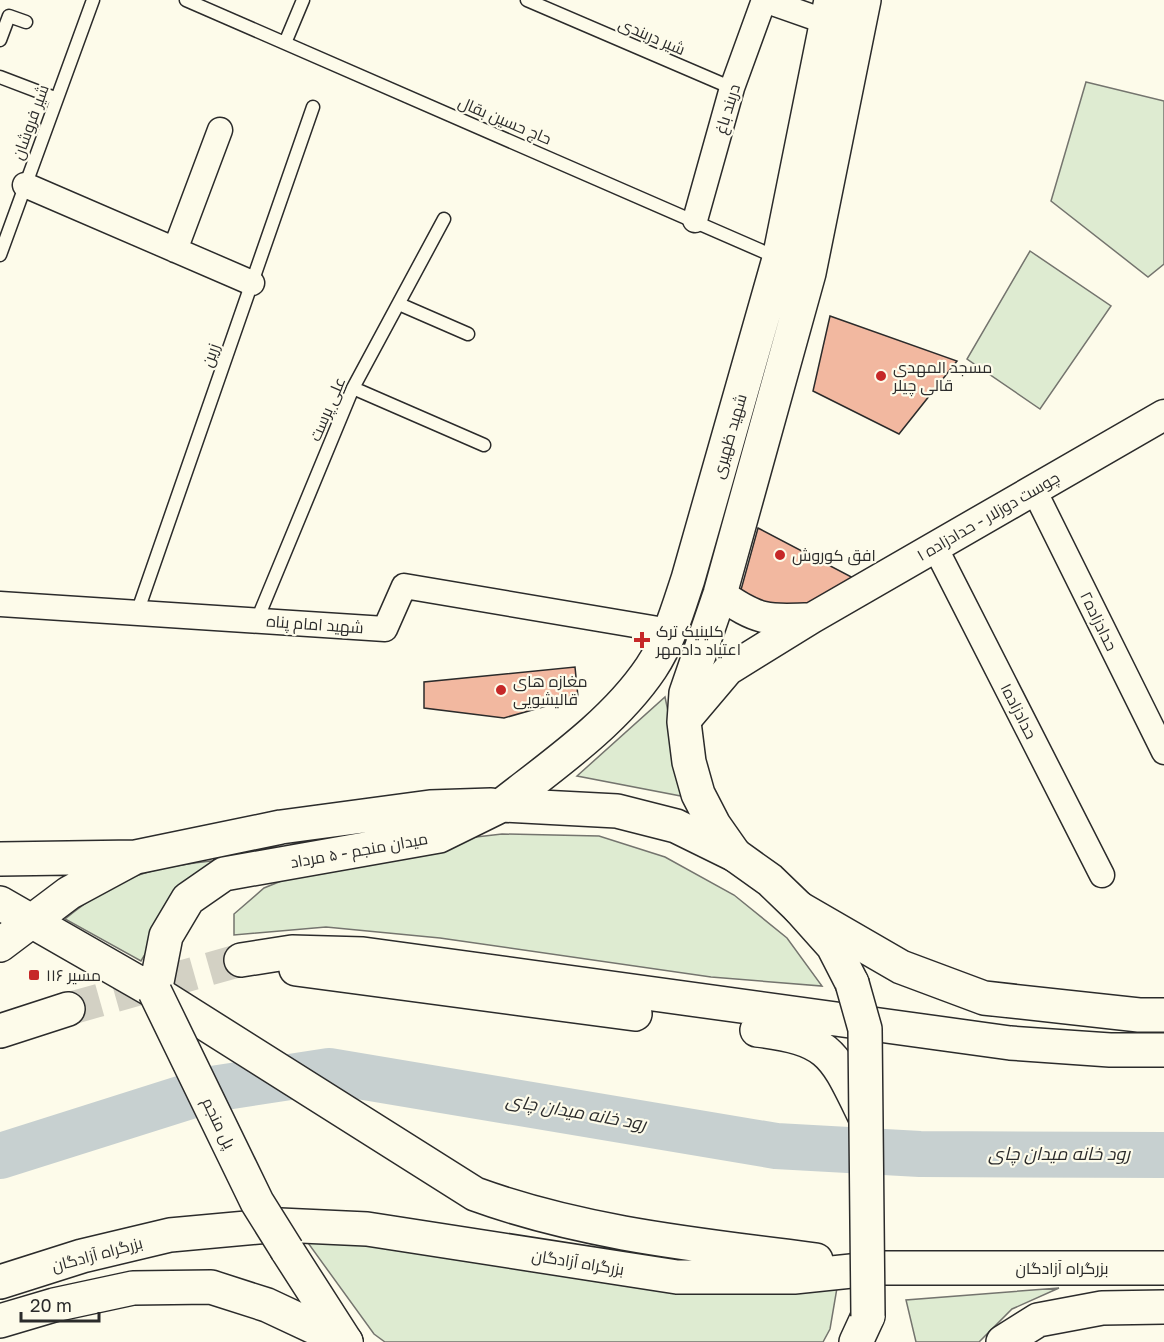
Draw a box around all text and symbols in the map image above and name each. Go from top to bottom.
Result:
street label: شیر دربندی [615,13,688,60]
street label: شیر فروشان [7,82,54,163]
street label: دربند باغ [710,82,746,137]
street label: حاج حسین بقال [455,91,555,150]
street label: زرین [197,340,224,370]
place label: مسجد المهدی قالی چیلر [892,357,992,397]
marker: مسجد المهدی قالی چیلر [874,369,888,383]
street label: علی پرست [305,374,351,445]
street label: شهید ظهیری [707,391,752,481]
street label: چوست دوزلار - حدادزاده ۱ [913,467,1064,567]
place label: افق کوروش [792,545,876,566]
marker: افق کوروش [773,548,787,562]
street label: حدادزاده۲ [1076,588,1122,654]
street label: شهید امام پناه [266,611,364,639]
place label: کلینیک ترک اعتیاد دادمهر [655,621,741,660]
marker: کلینیک ترک اعتیاد دادمهر [633,631,651,649]
place label: مغازه های قالیشویی [513,671,588,710]
street label: حدادزاده۱ [996,680,1042,742]
marker: مغازه های قالیشویی [494,683,508,697]
street label: میدان منجم - ۵ مرداد [289,828,430,874]
place label: مسیر ۱۱۶ [46,965,101,985]
marker: مسیر ۱۱۶ [27,968,41,982]
water label: رود خانه میدان چای [504,1088,649,1136]
street label: پل منجم [196,1094,240,1153]
water label: رود خانه میدان چای [988,1142,1131,1166]
street label: بزرگراه آزادگان [49,1232,145,1277]
street label: بزرگراه آزادگان [530,1245,626,1280]
street label: بزرگراه آزادگان [1015,1258,1109,1279]
scale bar [21,1285,99,1323]
text: 20 m [30,1294,72,1316]

